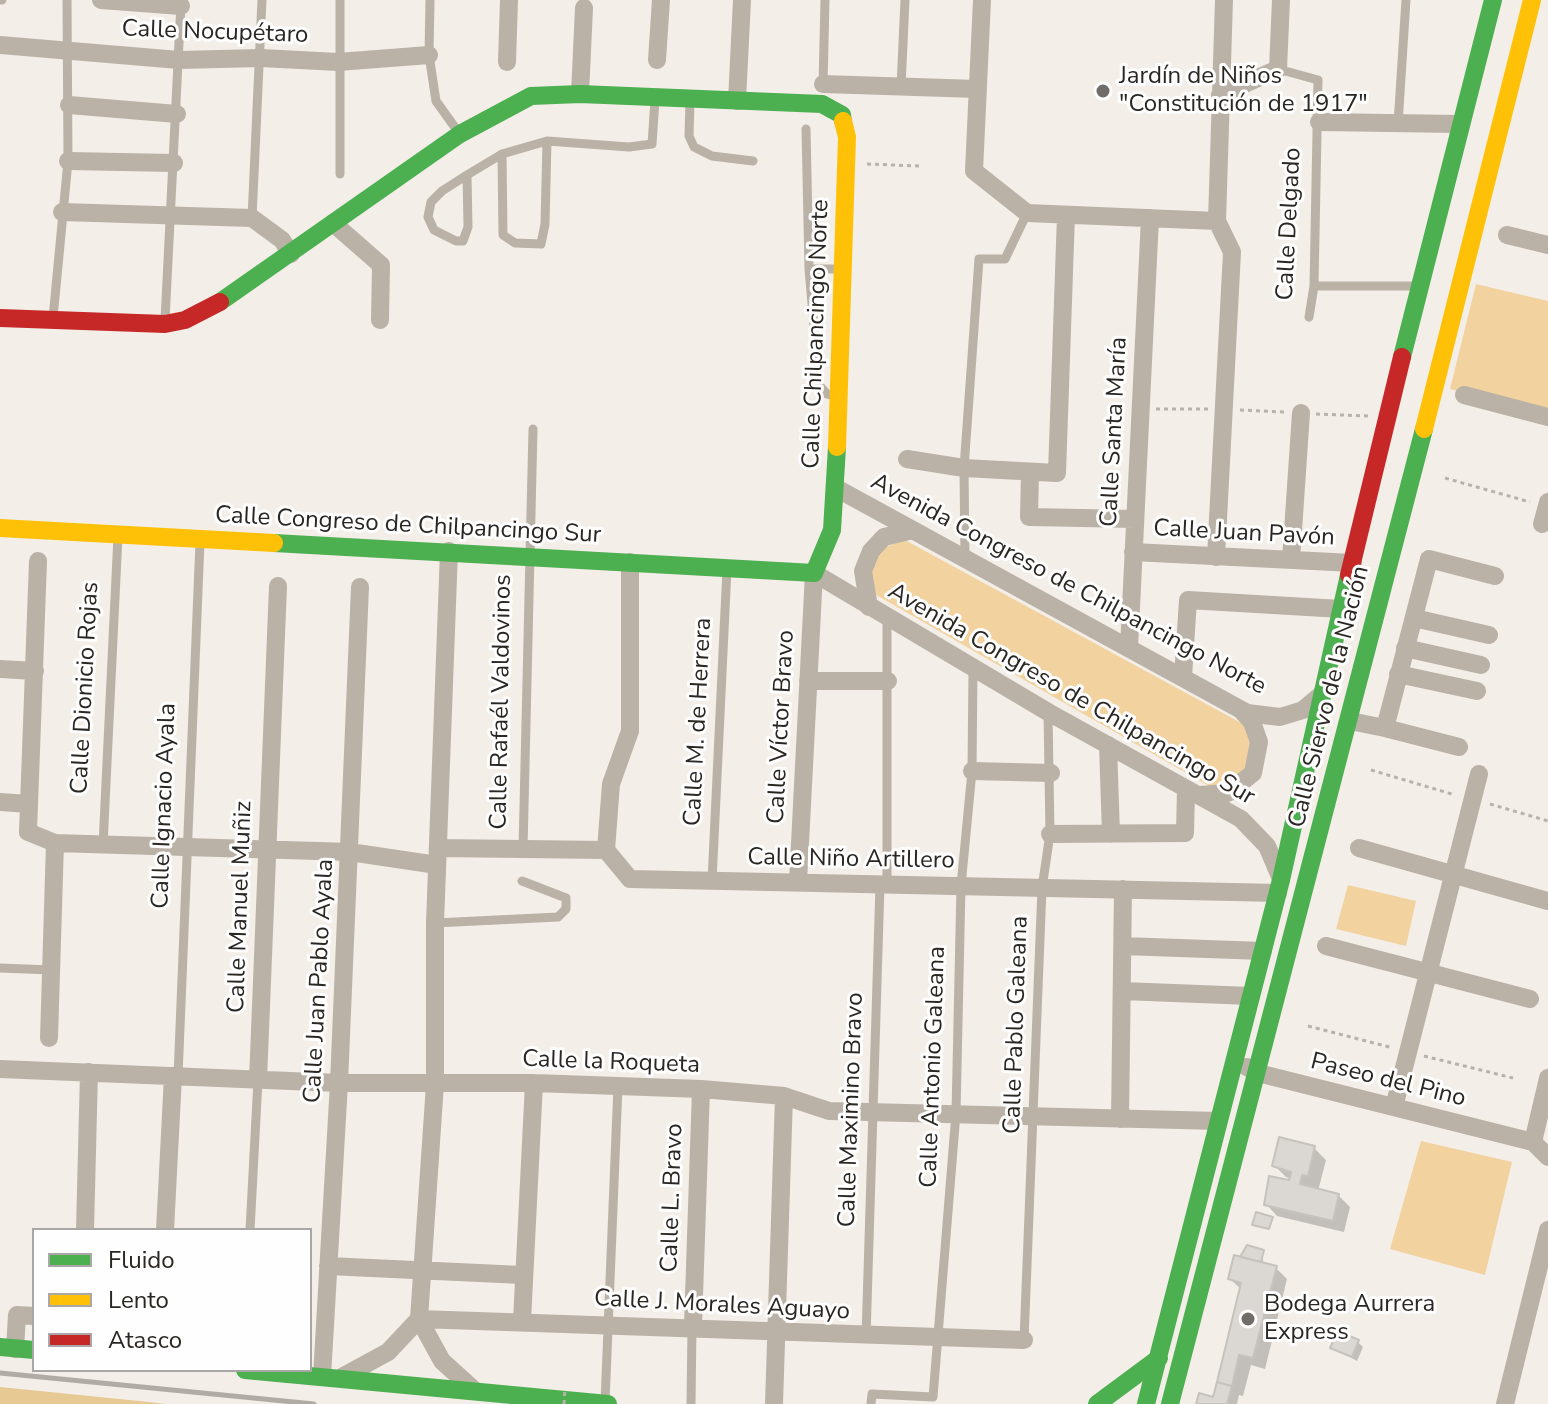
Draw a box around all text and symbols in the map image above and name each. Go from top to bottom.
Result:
street label: Calle Nocupétaro [121,15,309,51]
place label: Jardín de Niños "Constitución de 1917" [1119,63,1368,119]
marker: Jardín de Niños "Constitución de 1917" [1094,82,1112,100]
street label: Calle Delgado [1272,147,1308,301]
street label: Calle Chilpancingo Norte [798,199,836,469]
street label: Calle Santa María [1096,336,1134,528]
street label: Avenida Congreso de Chilpancingo Norte [865,468,1271,702]
street label: Calle Congreso de Chilpancingo Sur [214,502,602,550]
street label: Calle Juan Pavón [1153,515,1335,553]
street label: Calle Siervo de la Nación [1284,563,1376,831]
street label: Calle Rafaél Valdovinos [485,574,519,830]
street label: Avenida Congreso de Chilpancingo Sur [882,578,1260,812]
street label: Calle Dionicio Rojas [66,581,106,795]
street label: Calle M. de Herrera [679,617,719,827]
street label: Calle Víctor Bravo [763,629,801,825]
street label: Calle Ignacio Ayala [147,703,183,909]
street label: Calle Manuel Muñiz [223,800,259,1014]
street label: Calle Niño Artillero [747,844,955,876]
street label: Calle Juan Pablo Ayala [299,858,341,1104]
street label: Calle Pablo Galeana [999,915,1035,1135]
street label: Calle Antonio Galeana [915,946,953,1188]
street label: Calle Maximino Bravo [834,992,870,1228]
street label: Calle la Roqueta [522,1046,700,1080]
street label: Paseo del Pino [1307,1048,1469,1114]
street label: Calle L. Bravo [656,1123,690,1273]
legend [32,1228,312,1372]
text: Fluido [108,1244,175,1276]
text: Lento [108,1284,169,1316]
street label: Calle J. Morales Aguayo [593,1285,851,1327]
place label: Bodega Aurrera Express [1264,1291,1435,1347]
marker: Bodega Aurrera Express [1239,1310,1257,1328]
text: Atasco [108,1324,182,1356]

